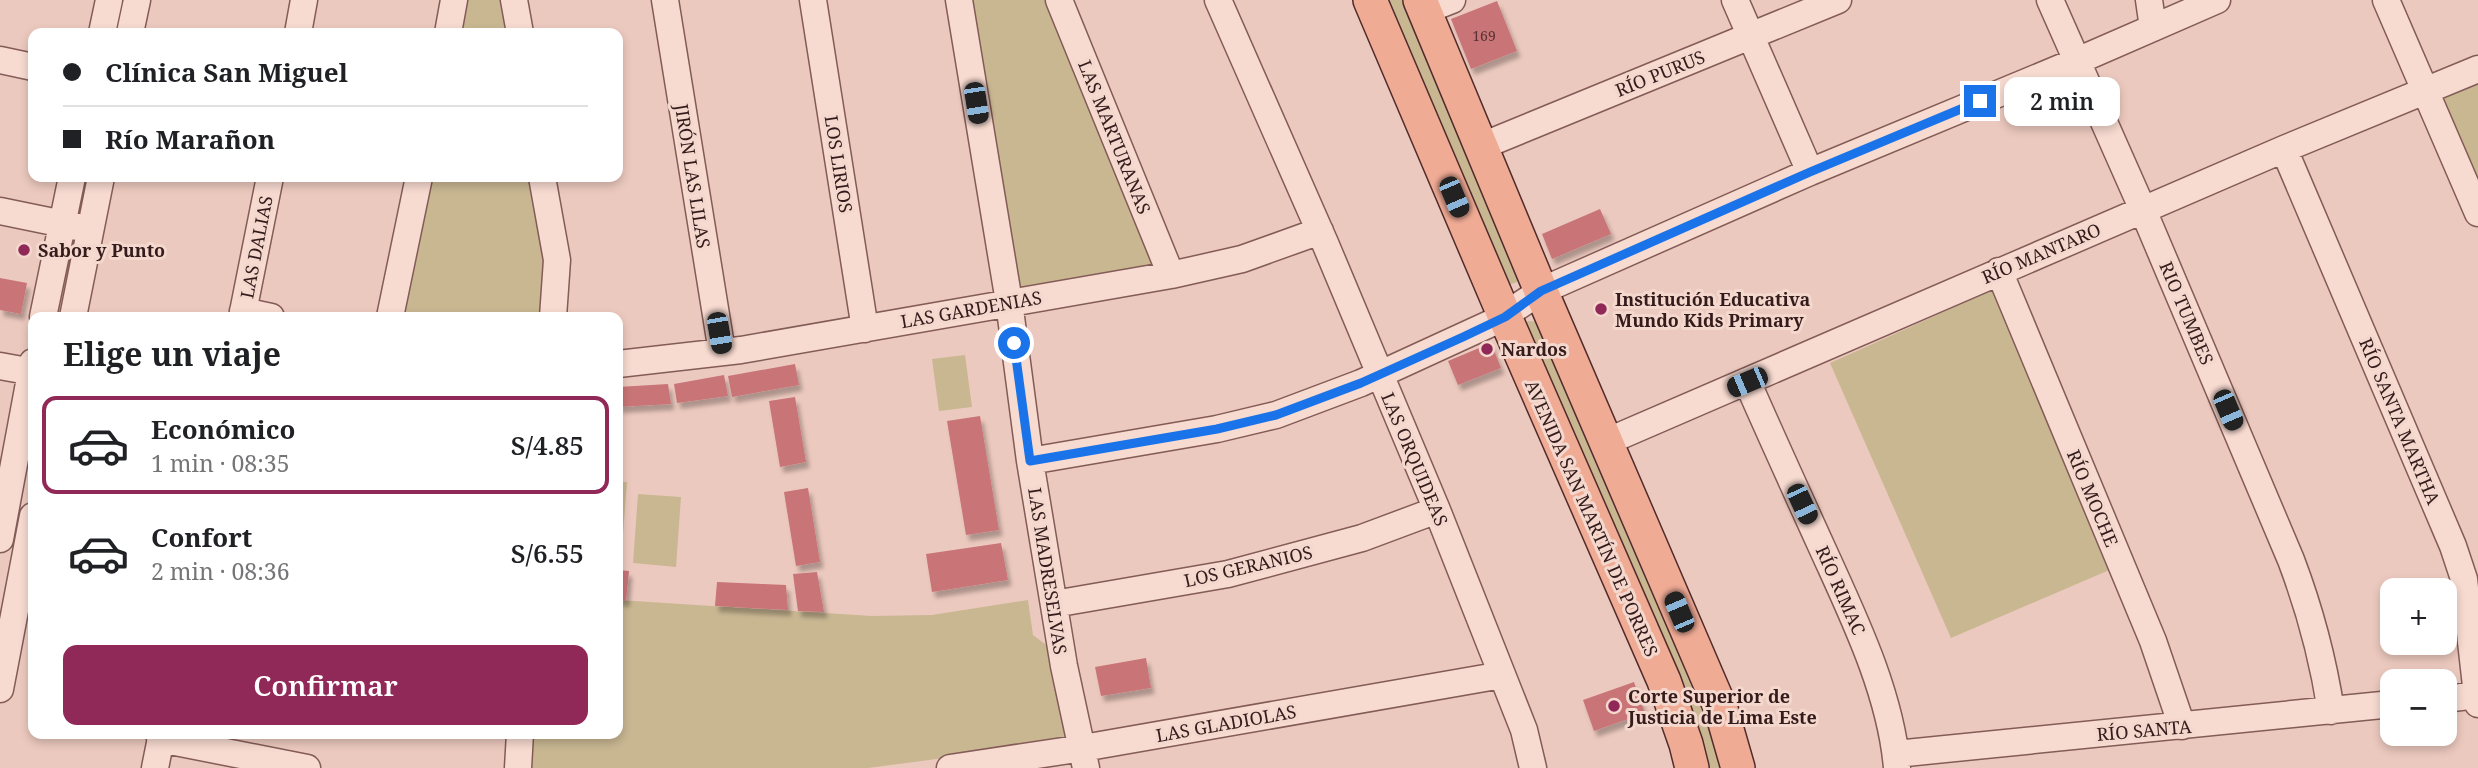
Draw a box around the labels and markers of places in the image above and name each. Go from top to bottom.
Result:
place label: Sabor y Punto [38,238,165,262]
marker: Sabor y Punto [16,242,32,258]
place label: Institución Educativa Mundo Kids Primary [1615,287,1811,332]
marker: Institución Educativa Mundo Kids Primary [1593,301,1609,317]
place label: Nardos [1501,337,1567,361]
marker: Nardos [1479,341,1495,357]
place label: Corte Superior de Justicia de Lima Este [1627,684,1817,729]
marker: Corte Superior de Justicia de Lima Este [1606,698,1622,714]

